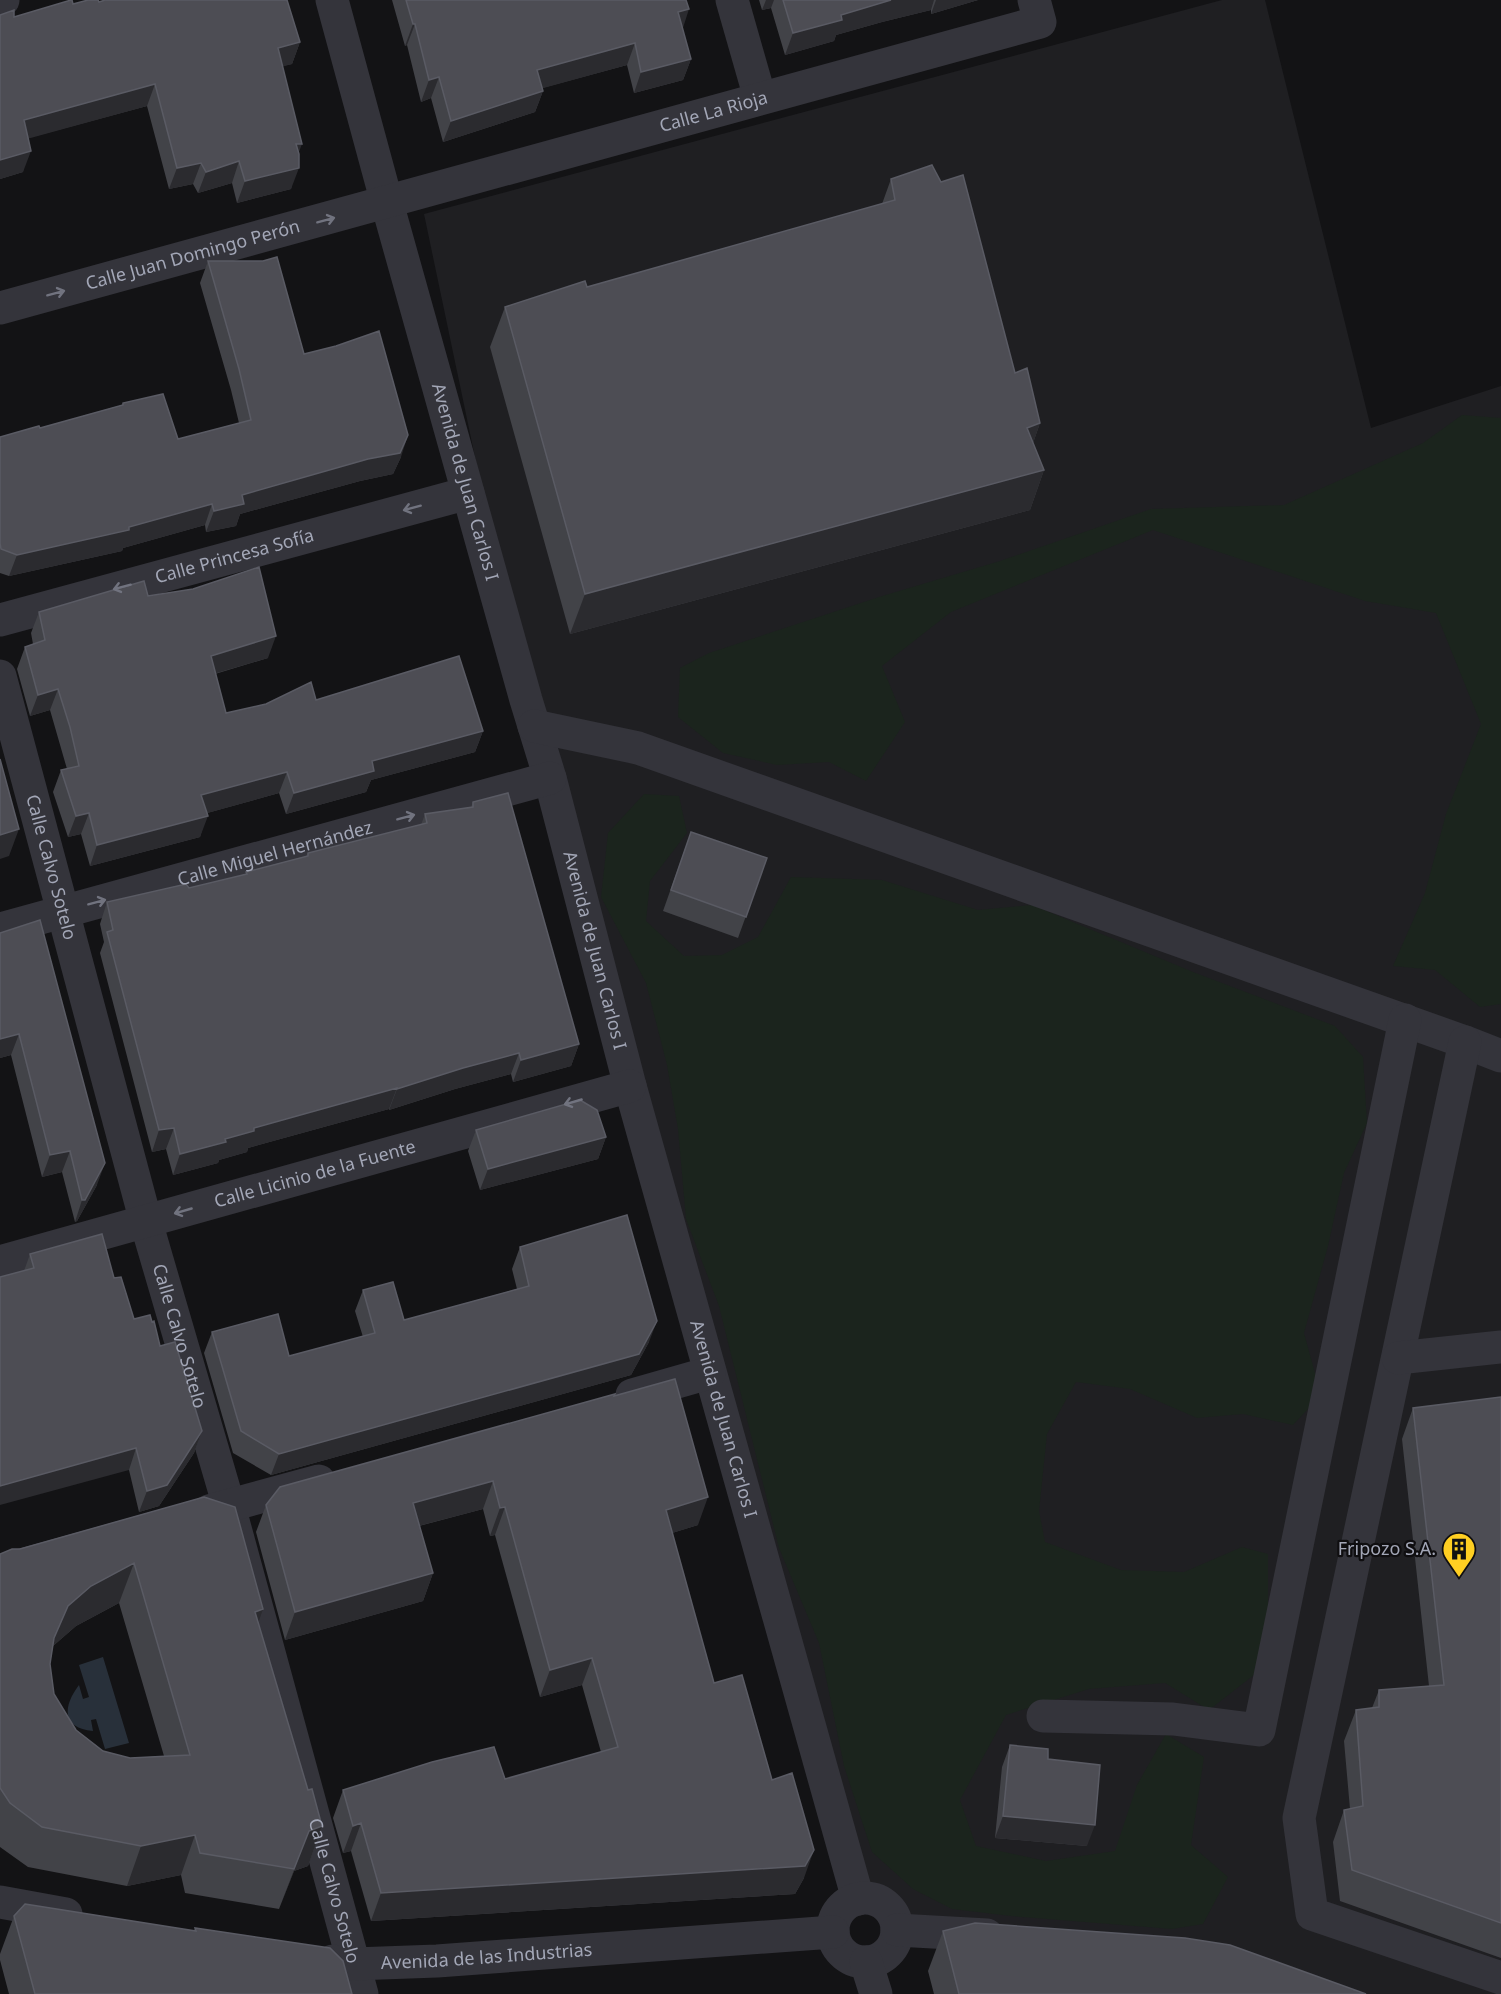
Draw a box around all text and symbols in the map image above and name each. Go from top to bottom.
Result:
street label: Calle La Rioja [656,84,770,137]
street label: Calle Juan Domingo Perón [83,213,302,295]
one-way arrow [316,213,335,225]
one-way arrow [47,286,66,298]
street label: Avenida de Juan Carlos I [427,380,505,583]
one-way arrow [403,503,422,514]
street label: Calle Princesa Sofía [152,522,316,588]
one-way arrow [113,582,132,593]
street label: Calle Calvo Sotelo [21,792,83,942]
one-way arrow [397,811,416,822]
street label: Calle Miguel Hernández [174,814,375,891]
street label: Avenida de Juan Carlos I [558,848,633,1052]
one-way arrow [87,896,106,907]
one-way arrow [564,1097,583,1108]
street label: Calle Licinio de la Fuente [211,1133,418,1213]
one-way arrow [174,1206,193,1217]
street label: Calle Calvo Sotelo [148,1261,213,1411]
street label: Avenida de Juan Carlos I [685,1317,763,1520]
building icon: Fripozo S.A. [1441,1531,1477,1578]
place label: Fripozo S.A. [1338,1536,1436,1560]
street label: Calle Calvo Sotelo [304,1815,366,1966]
street label: Avenida de las Industrias [380,1937,593,1974]

